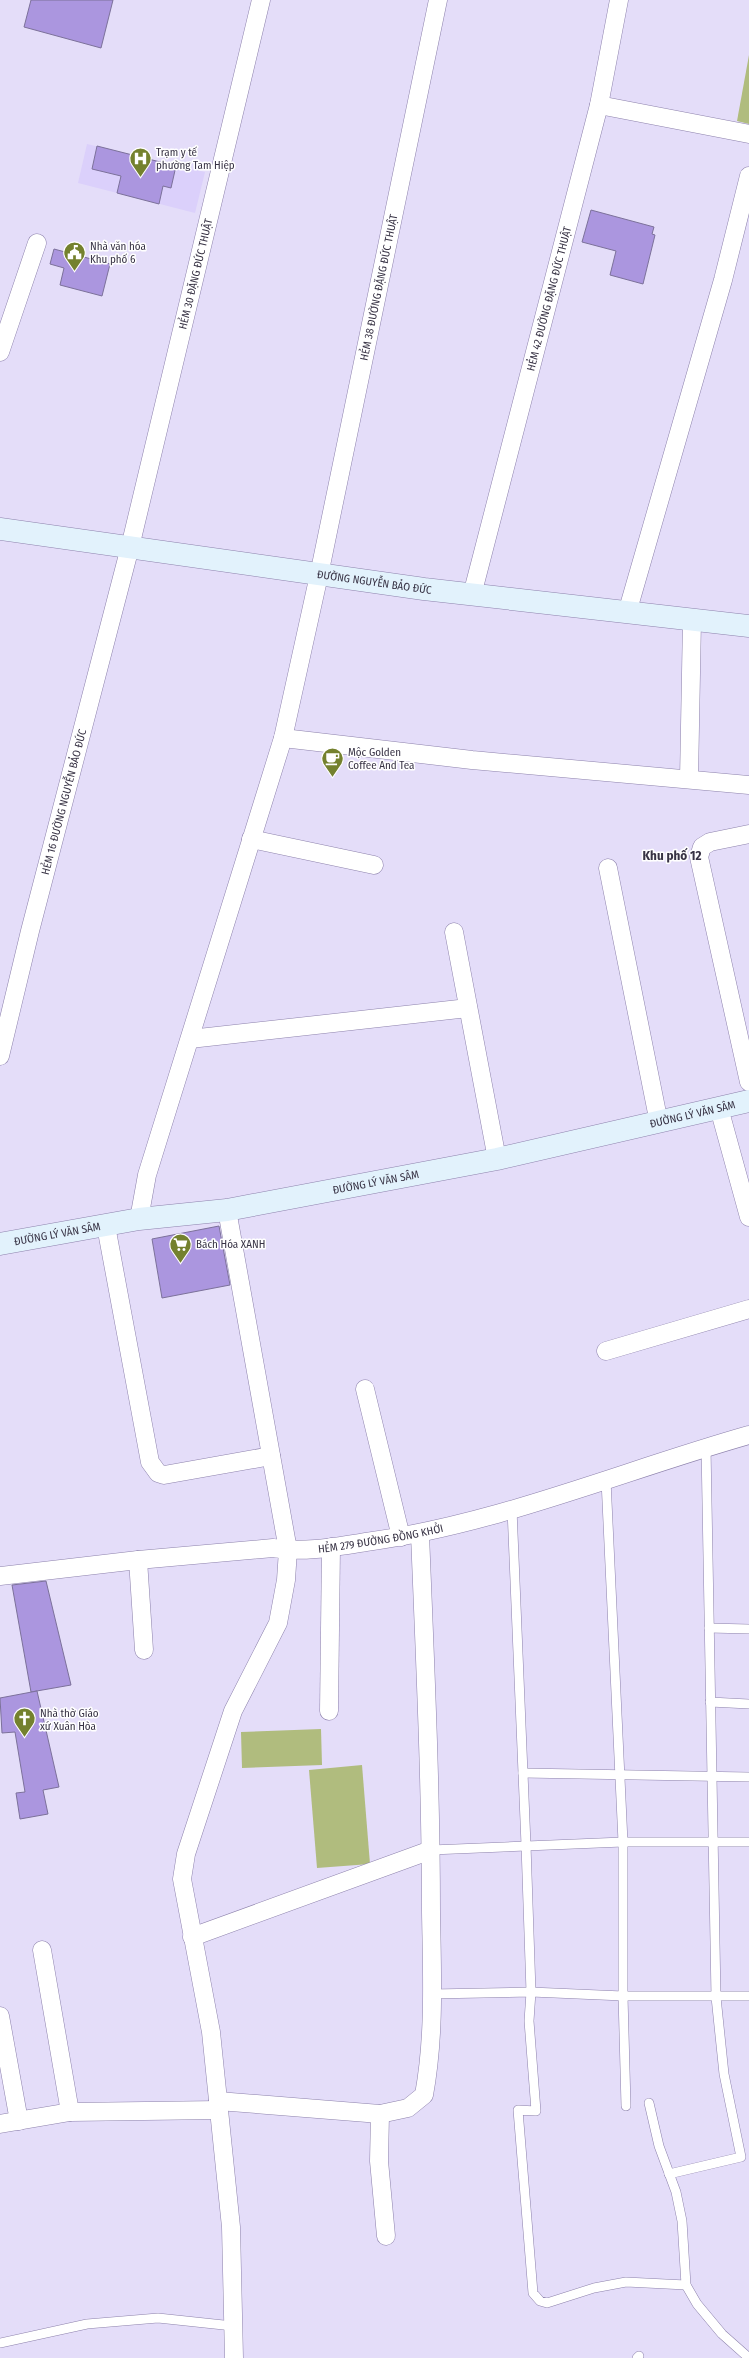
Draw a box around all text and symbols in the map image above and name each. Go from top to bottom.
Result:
hospital icon: Trạm y tế phường Tam Hiệp [128,145,154,178]
place label: Trạm y tế phường Tam Hiệp [156,146,235,172]
street label: HẺM 38 ĐƯỜNG ĐẶNG ĐỨC THUẬT [358,212,401,362]
street label: HẺM 30 ĐẶNG ĐỨC THUẬT [176,217,216,331]
street label: HẺM 42 ĐƯỜNG ĐẶNG ĐỨC THUẬT [524,224,574,373]
public building icon: Nhà văn hóa Khu phố 6 [62,239,88,272]
place label: Nhà văn hóa Khu phố 6 [90,240,146,266]
street label: ĐƯỜNG NGUYỄN BẢO ĐỨC [316,568,433,597]
street label: HẺM 16 ĐƯỜNG NGUYỄN BẢO ĐỨC [39,727,89,876]
cafe icon: Mộc Golden Coffee And Tea [319,745,345,778]
place label: Mộc Golden Coffee And Tea [348,746,415,772]
district label: Khu phố 12 [643,847,701,863]
street label: ĐƯỜNG LÝ VĂN SÂM [648,1098,737,1131]
street label: ĐƯỜNG LÝ VĂN SÂM [332,1168,420,1197]
street label: ĐƯỜNG LÝ VĂN SÂM [13,1220,102,1248]
supermarket icon: Bách Hóa XANH [168,1231,194,1264]
place label: Bách Hóa XANH [196,1238,265,1251]
street label: HẺM 279 ĐƯỜNG ĐỒNG KHỞI [317,1522,445,1556]
church icon: Nhà thờ Giáo xứ Xuân Hòa [11,1706,37,1739]
place label: Nhà thờ Giáo xứ Xuân Hòa [40,1707,99,1733]

